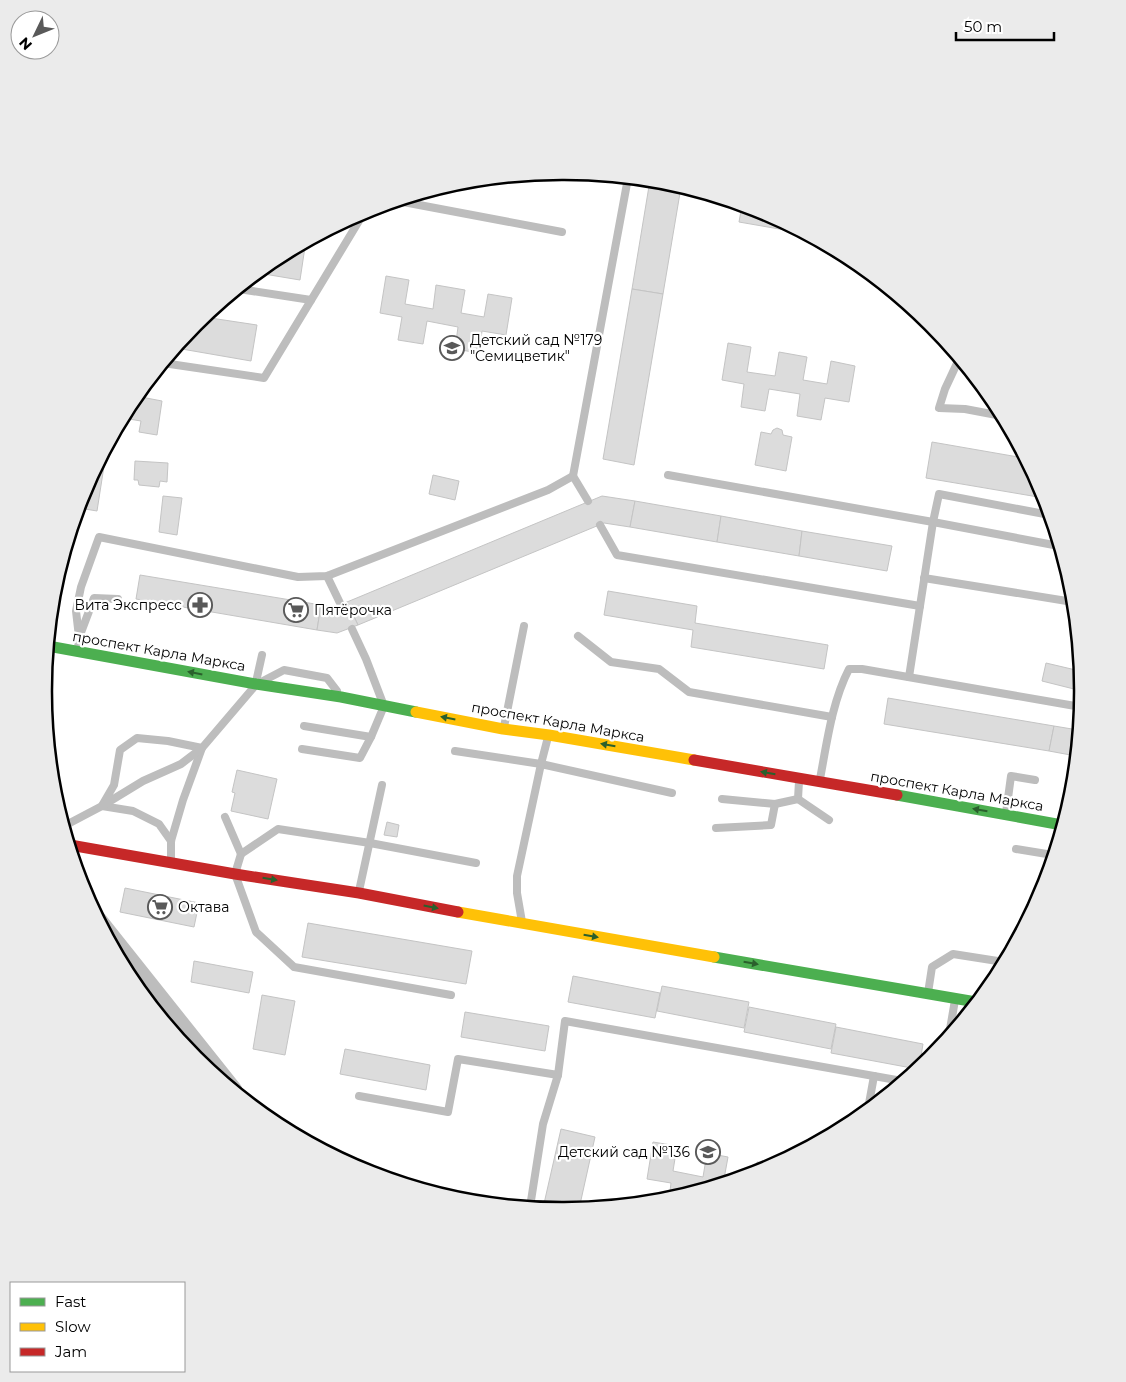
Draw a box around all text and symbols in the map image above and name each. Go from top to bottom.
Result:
north arrow [10,10,60,60]
scale bar [956,10,1054,42]
text: 50 m [964,17,1002,36]
text: N [15,34,36,54]
place label: Детский сад №179 "Семицветик" [470,331,602,365]
school or university icon: Детский сад №179 "Семицветик" [439,335,465,361]
pharmacy icon: Вита Экспресс [187,592,213,618]
place label: Вита Экспресс [74,596,182,614]
supermarket icon: Пятёрочка [283,597,309,623]
place label: Пятёрочка [314,601,392,619]
street label: проспект Карла Маркса [71,627,247,675]
one-way arrow [188,669,203,677]
street label: проспект Карла Маркса [470,698,646,746]
one-way arrow [439,714,455,722]
one-way arrow [600,741,616,749]
street label: проспект Карла Маркса [869,767,1045,815]
one-way arrow [760,769,776,777]
one-way arrow [971,806,987,814]
one-way arrow [263,876,279,884]
supermarket icon: Октава [147,894,173,920]
place label: Октава [178,898,229,916]
one-way arrow [423,903,439,911]
one-way arrow [583,932,599,940]
one-way arrow [743,960,759,968]
school or university icon: Детский сад №136 [695,1139,721,1165]
place label: Детский сад №136 [558,1143,690,1161]
legend [10,1282,185,1372]
text: Fast [55,1292,86,1311]
text: Slow [55,1317,91,1336]
text: Jam [54,1342,87,1361]

